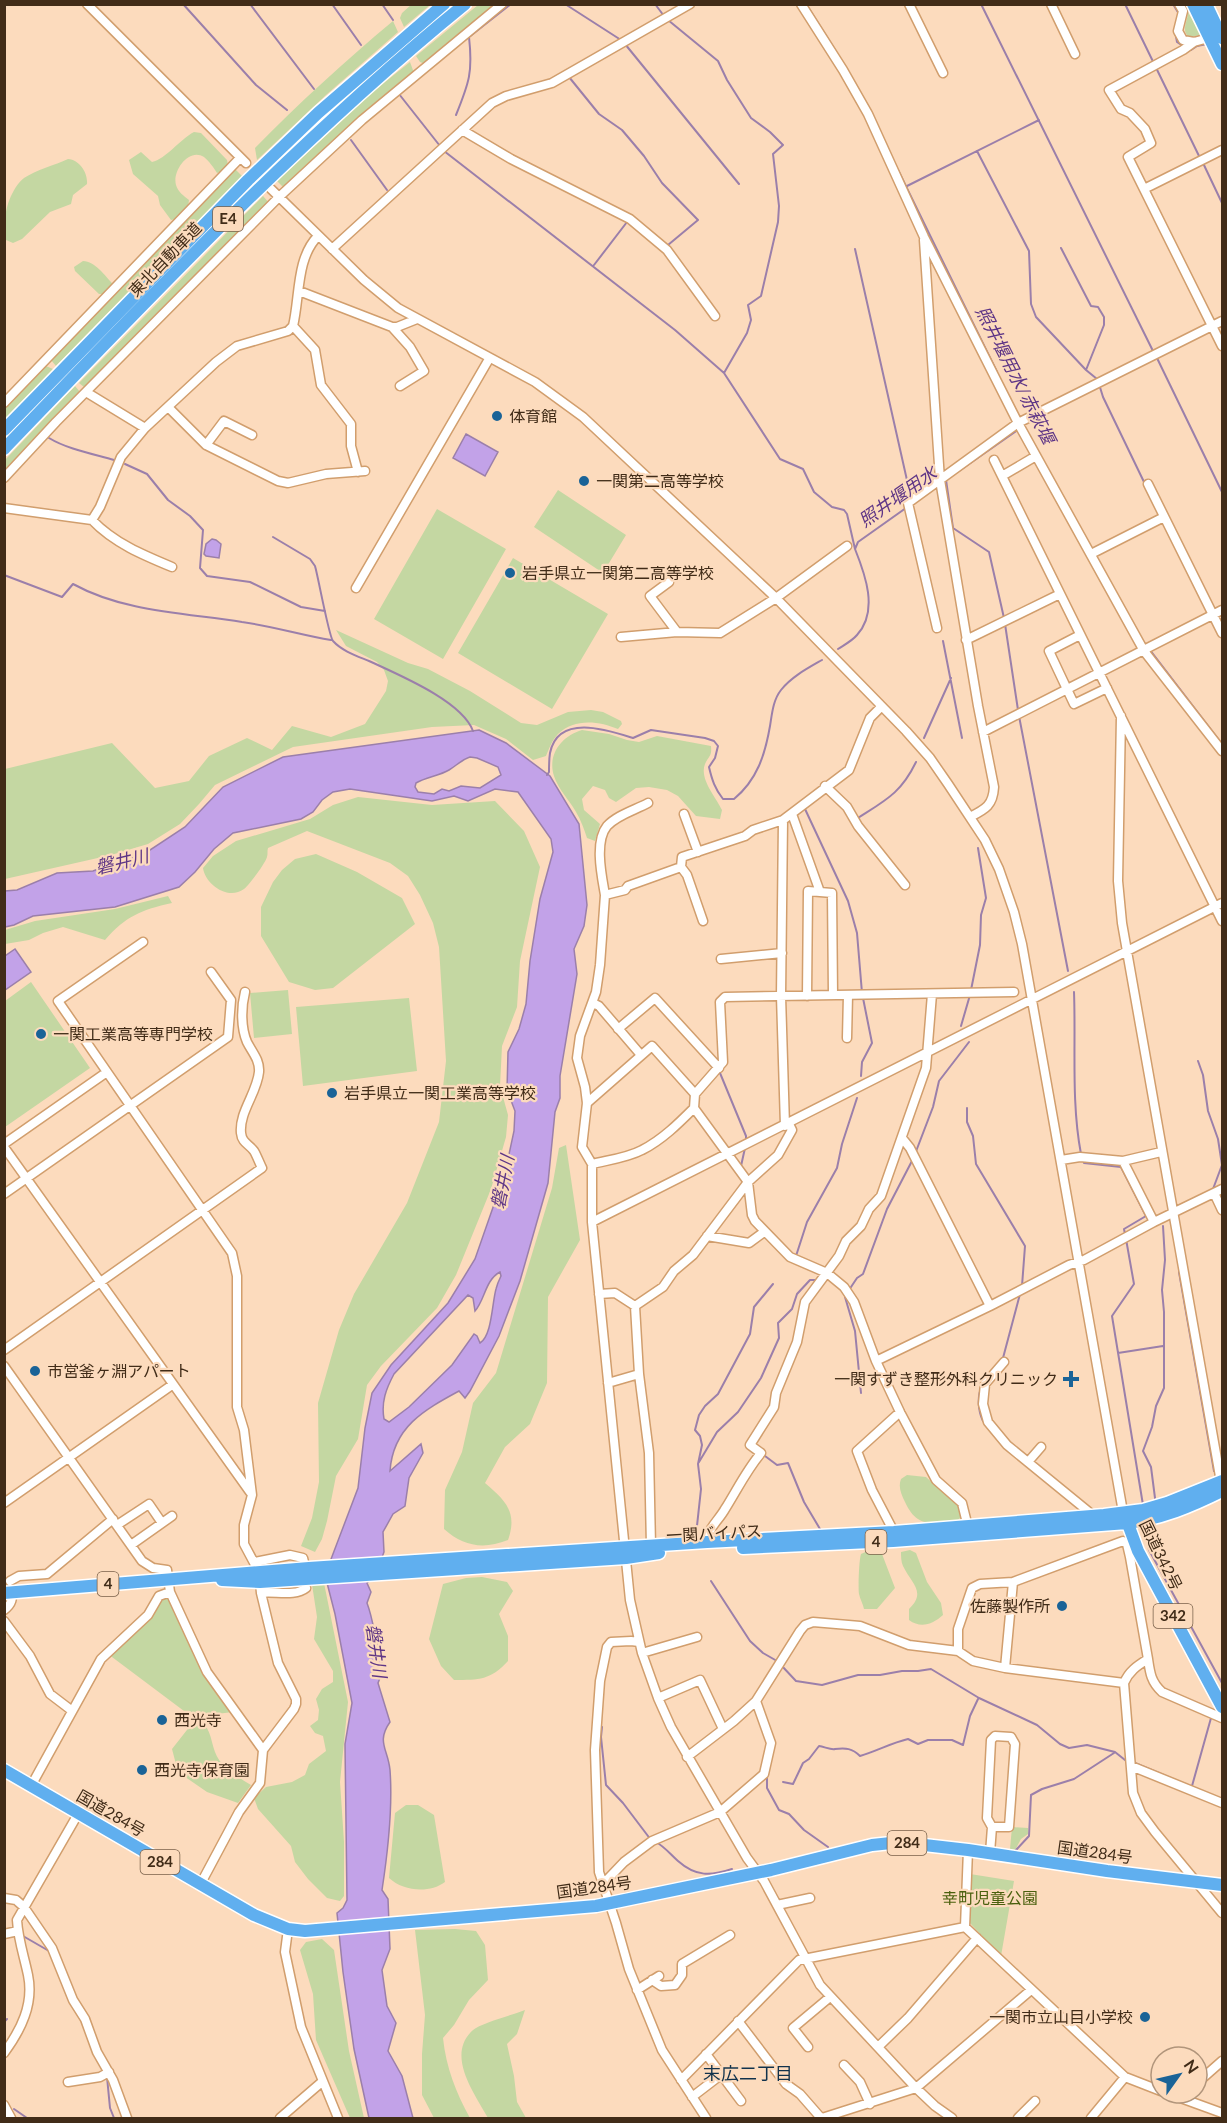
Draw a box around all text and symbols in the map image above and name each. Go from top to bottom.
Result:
road number: E4 [213,207,243,231]
street label: 東北自動車道 [124,218,205,300]
water label: 照井堰用水/赤萩堰 [972,302,1061,450]
place label: 体育館 [509,406,557,425]
marker: 体育館 [490,409,504,423]
water label: 照井堰用水 [854,460,942,531]
place label: 一関第二高等学校 [596,471,724,490]
marker: 一関第二高等学校 [577,474,591,488]
place label: 岩手県立一関第二高等学校 [522,563,714,582]
marker: 岩手県立一関第二高等学校 [503,566,517,580]
water label: 磐井川 [93,843,153,878]
place label: 一関工業高等専門学校 [53,1024,213,1043]
marker: 一関工業高等専門学校 [34,1027,48,1041]
place label: 岩手県立一関工業高等学校 [344,1083,536,1102]
marker: 岩手県立一関工業高等学校 [325,1086,339,1100]
water label: 磐井川 [486,1151,518,1210]
place label: 市営釜ヶ淵アパート [47,1361,191,1380]
marker: 市営釜ヶ淵アパート [28,1364,42,1378]
place label: 一関すずき整形外科クリニック [834,1369,1058,1388]
marker: 一関すずき整形外科クリニック [1062,1370,1080,1388]
street label: 国道342号 [1136,1517,1187,1593]
street label: 一関バイパス [666,1521,762,1544]
road number: 4 [866,1530,886,1554]
road number: 4 [98,1572,118,1596]
place label: 佐藤製作所 [970,1596,1050,1615]
marker: 佐藤製作所 [1055,1599,1069,1613]
road number: 342 [1154,1604,1192,1628]
water label: 磐井川 [362,1623,392,1681]
place label: 西光寺 [174,1710,222,1729]
marker: 西光寺 [155,1713,169,1727]
place label: 西光寺保育園 [154,1760,250,1779]
marker: 西光寺保育園 [135,1763,149,1777]
street label: 国道284号 [74,1785,149,1840]
road number: 284 [888,1831,926,1855]
street label: 国道284号 [1056,1837,1134,1866]
road number: 284 [140,1850,180,1874]
street label: 国道284号 [555,1872,633,1901]
park label: 幸町児童公園 [942,1888,1038,1907]
place label: 一関市立山目小学校 [989,2007,1133,2026]
marker: 一関市立山目小学校 [1138,2010,1152,2024]
north arrow [1149,2045,1209,2105]
text: N [1181,2056,1203,2077]
district label: 末広二丁目 [703,2062,793,2084]

